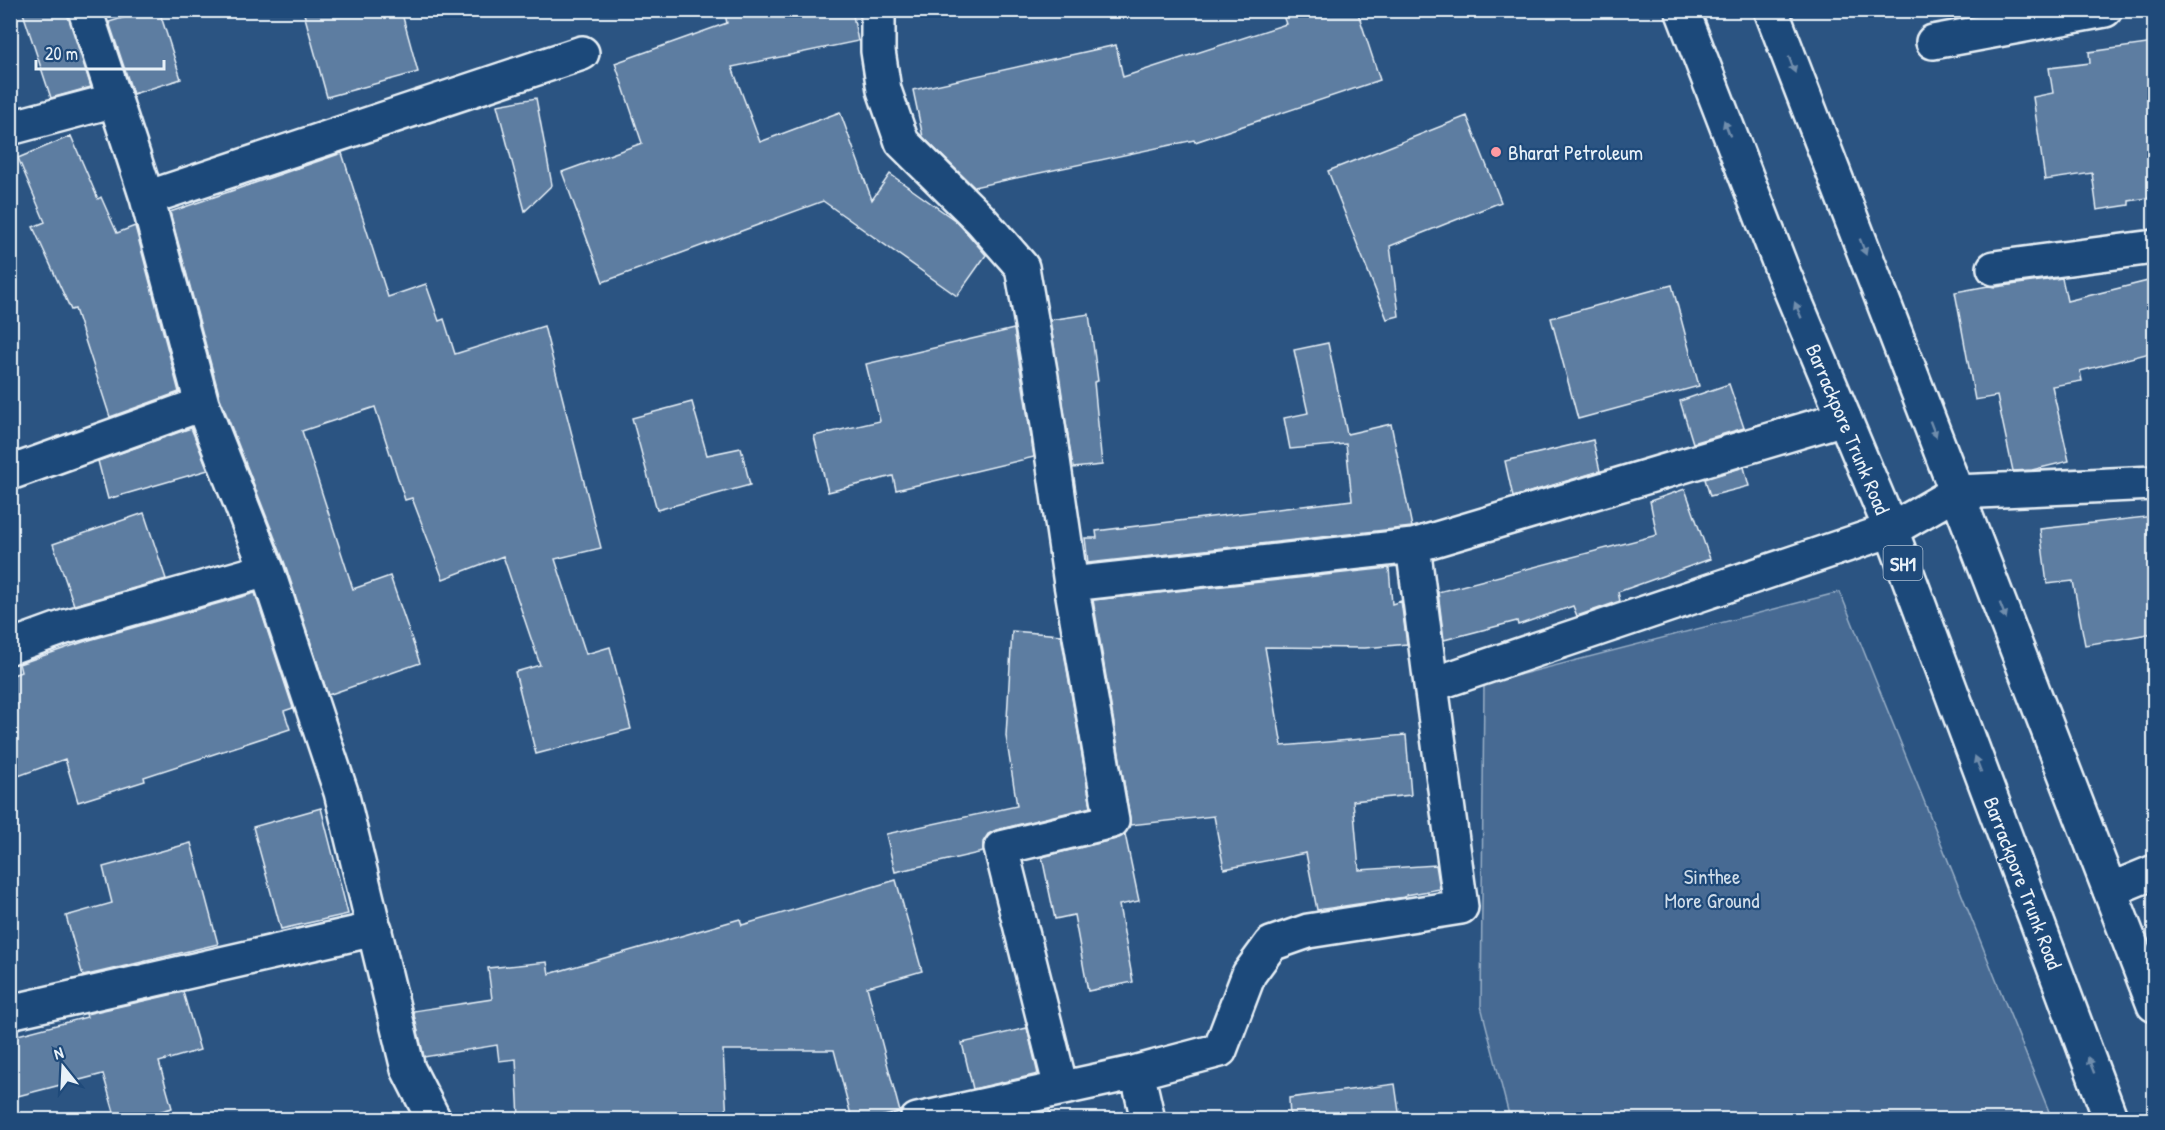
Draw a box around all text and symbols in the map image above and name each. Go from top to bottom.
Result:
scale bar [36,33,164,71]
text: 20 m [45,41,78,66]
one-way arrow [1788,56,1798,74]
one-way arrow [1722,119,1731,137]
place label: Bharat Petroleum [1508,138,1643,167]
marker: Bharat Petroleum [1489,145,1503,159]
one-way arrow [1858,238,1868,256]
one-way arrow [1793,300,1803,318]
street label: Barrackpore Trunk Road [1799,339,1897,519]
one-way arrow [1928,420,1938,438]
road number: SH1 [1884,546,1922,580]
one-way arrow [1999,602,2008,620]
one-way arrow [1973,755,1983,773]
street label: Barrackpore Trunk Road [1977,793,2069,973]
park label: Sinthee More Ground [1665,862,1759,915]
north arrow [33,1037,93,1097]
text: N [51,1041,66,1065]
one-way arrow [2086,1056,2095,1074]

